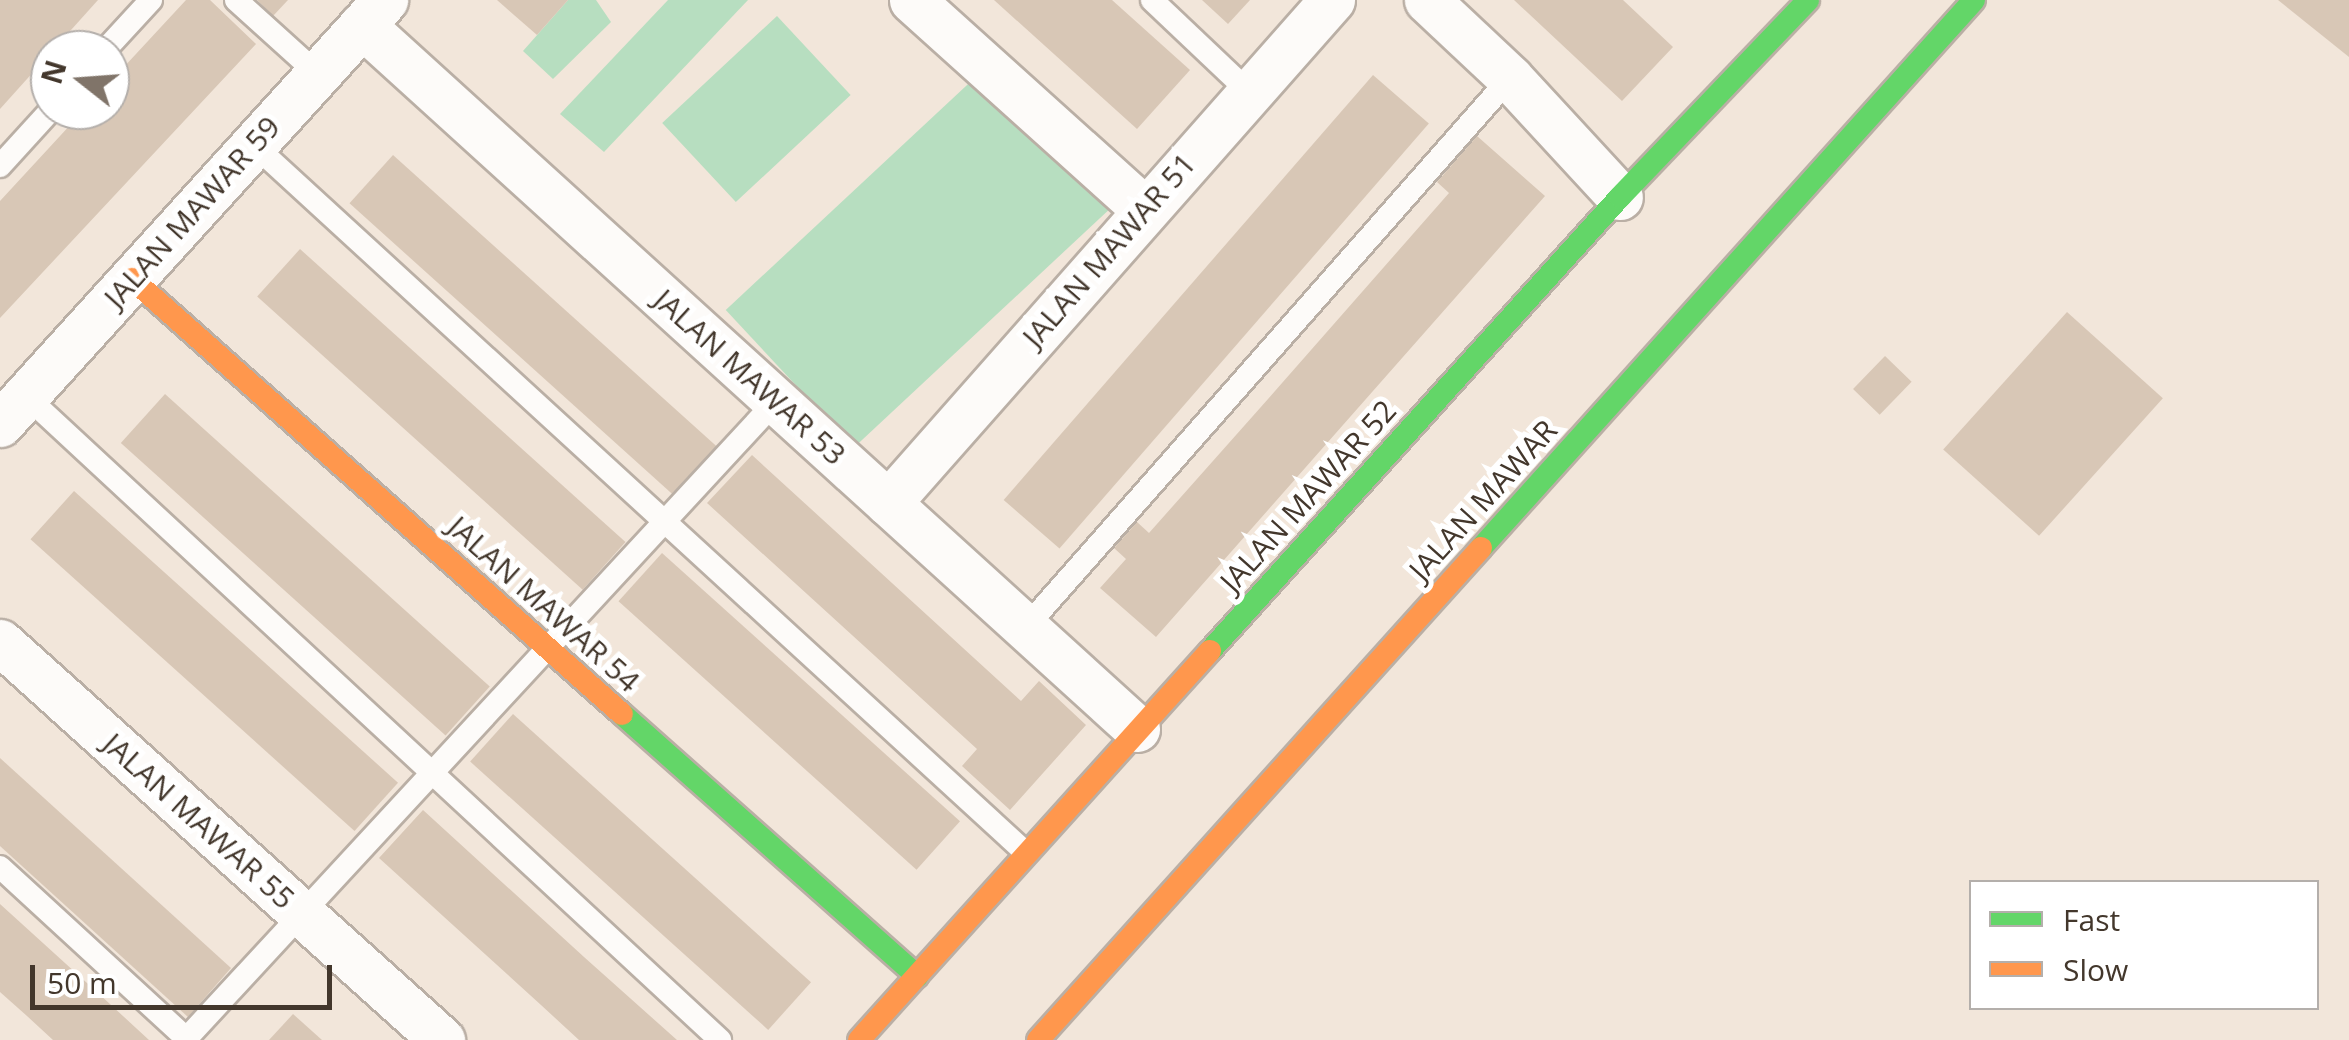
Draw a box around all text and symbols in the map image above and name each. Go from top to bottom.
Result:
north arrow [30,30,130,130]
text: N [32,55,75,88]
street label: JALAN MAWAR 59 [97,109,287,315]
street label: JALAN MAWAR 51 [1015,146,1203,354]
street label: JALAN MAWAR 53 [647,282,853,472]
street label: JALAN MAWAR 52 [1213,393,1403,599]
street label: JALAN MAWAR [1402,412,1564,588]
street label: JALAN MAWAR 54 [441,509,647,699]
street label: JALAN MAWAR 55 [96,726,302,916]
legend [1969,880,2319,1010]
text: Fast [2063,899,2120,940]
scale bar [35,945,338,1007]
text: Slow [2063,949,2128,990]
text: 50 m [47,962,117,1003]

